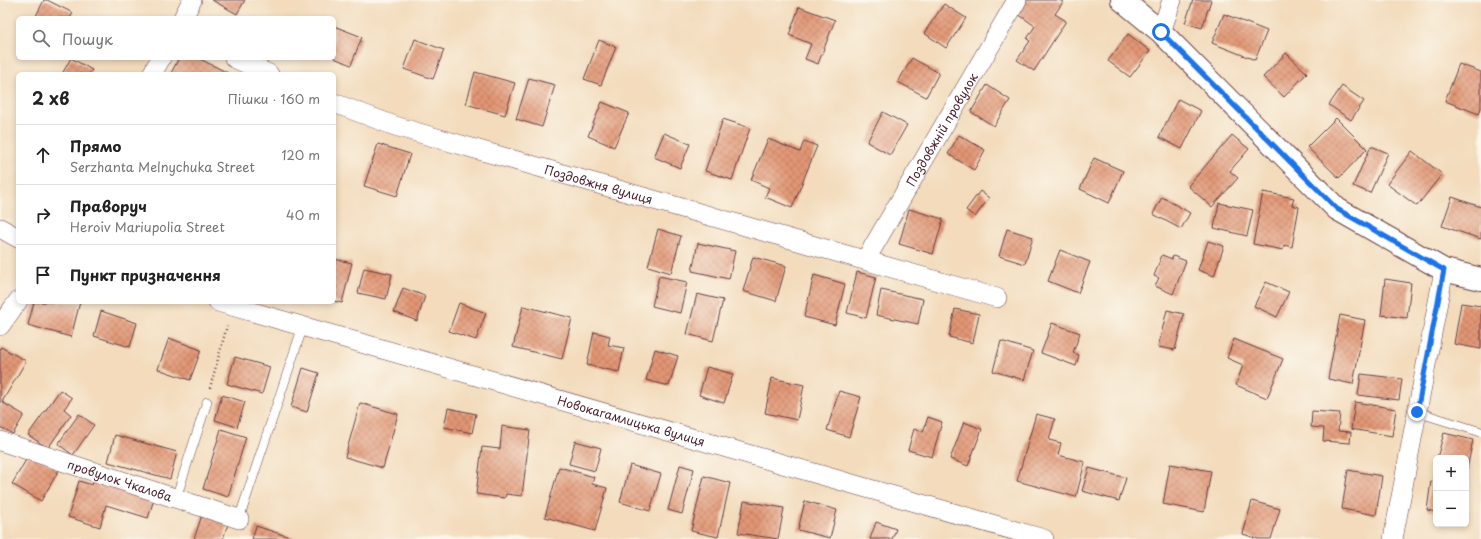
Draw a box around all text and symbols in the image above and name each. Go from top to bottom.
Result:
search box [16,16,336,60]
route start [1152,23,1170,41]
icon: search [30,27,52,49]
text: Пошук [62,27,113,50]
street label: Поздовжній провулок [901,69,982,190]
text: 2 хв [32,85,69,111]
text: Пішки · 160 m [228,89,320,108]
text: Прямо [70,134,121,157]
icon: ahead [32,144,54,166]
text: 120 m [281,145,320,164]
text: Serzhanta Melnychuka Street [70,157,255,176]
street label: Поздовжня вулиця [542,160,655,208]
text: Праворуч [70,194,147,217]
icon: right [32,204,54,226]
text: 40 m [286,205,320,224]
text: Heroiv Mariupolia Street [70,217,225,236]
text: Пункт призначення [70,263,221,286]
icon: arrive [32,264,54,286]
street label: Новокагамлицька вулиця [555,391,707,450]
route end [1408,403,1426,421]
street label: провулок Чкалова [65,455,175,506]
map controls [1433,455,1469,527]
button: + [1433,455,1469,491]
button: − [1433,491,1469,527]

